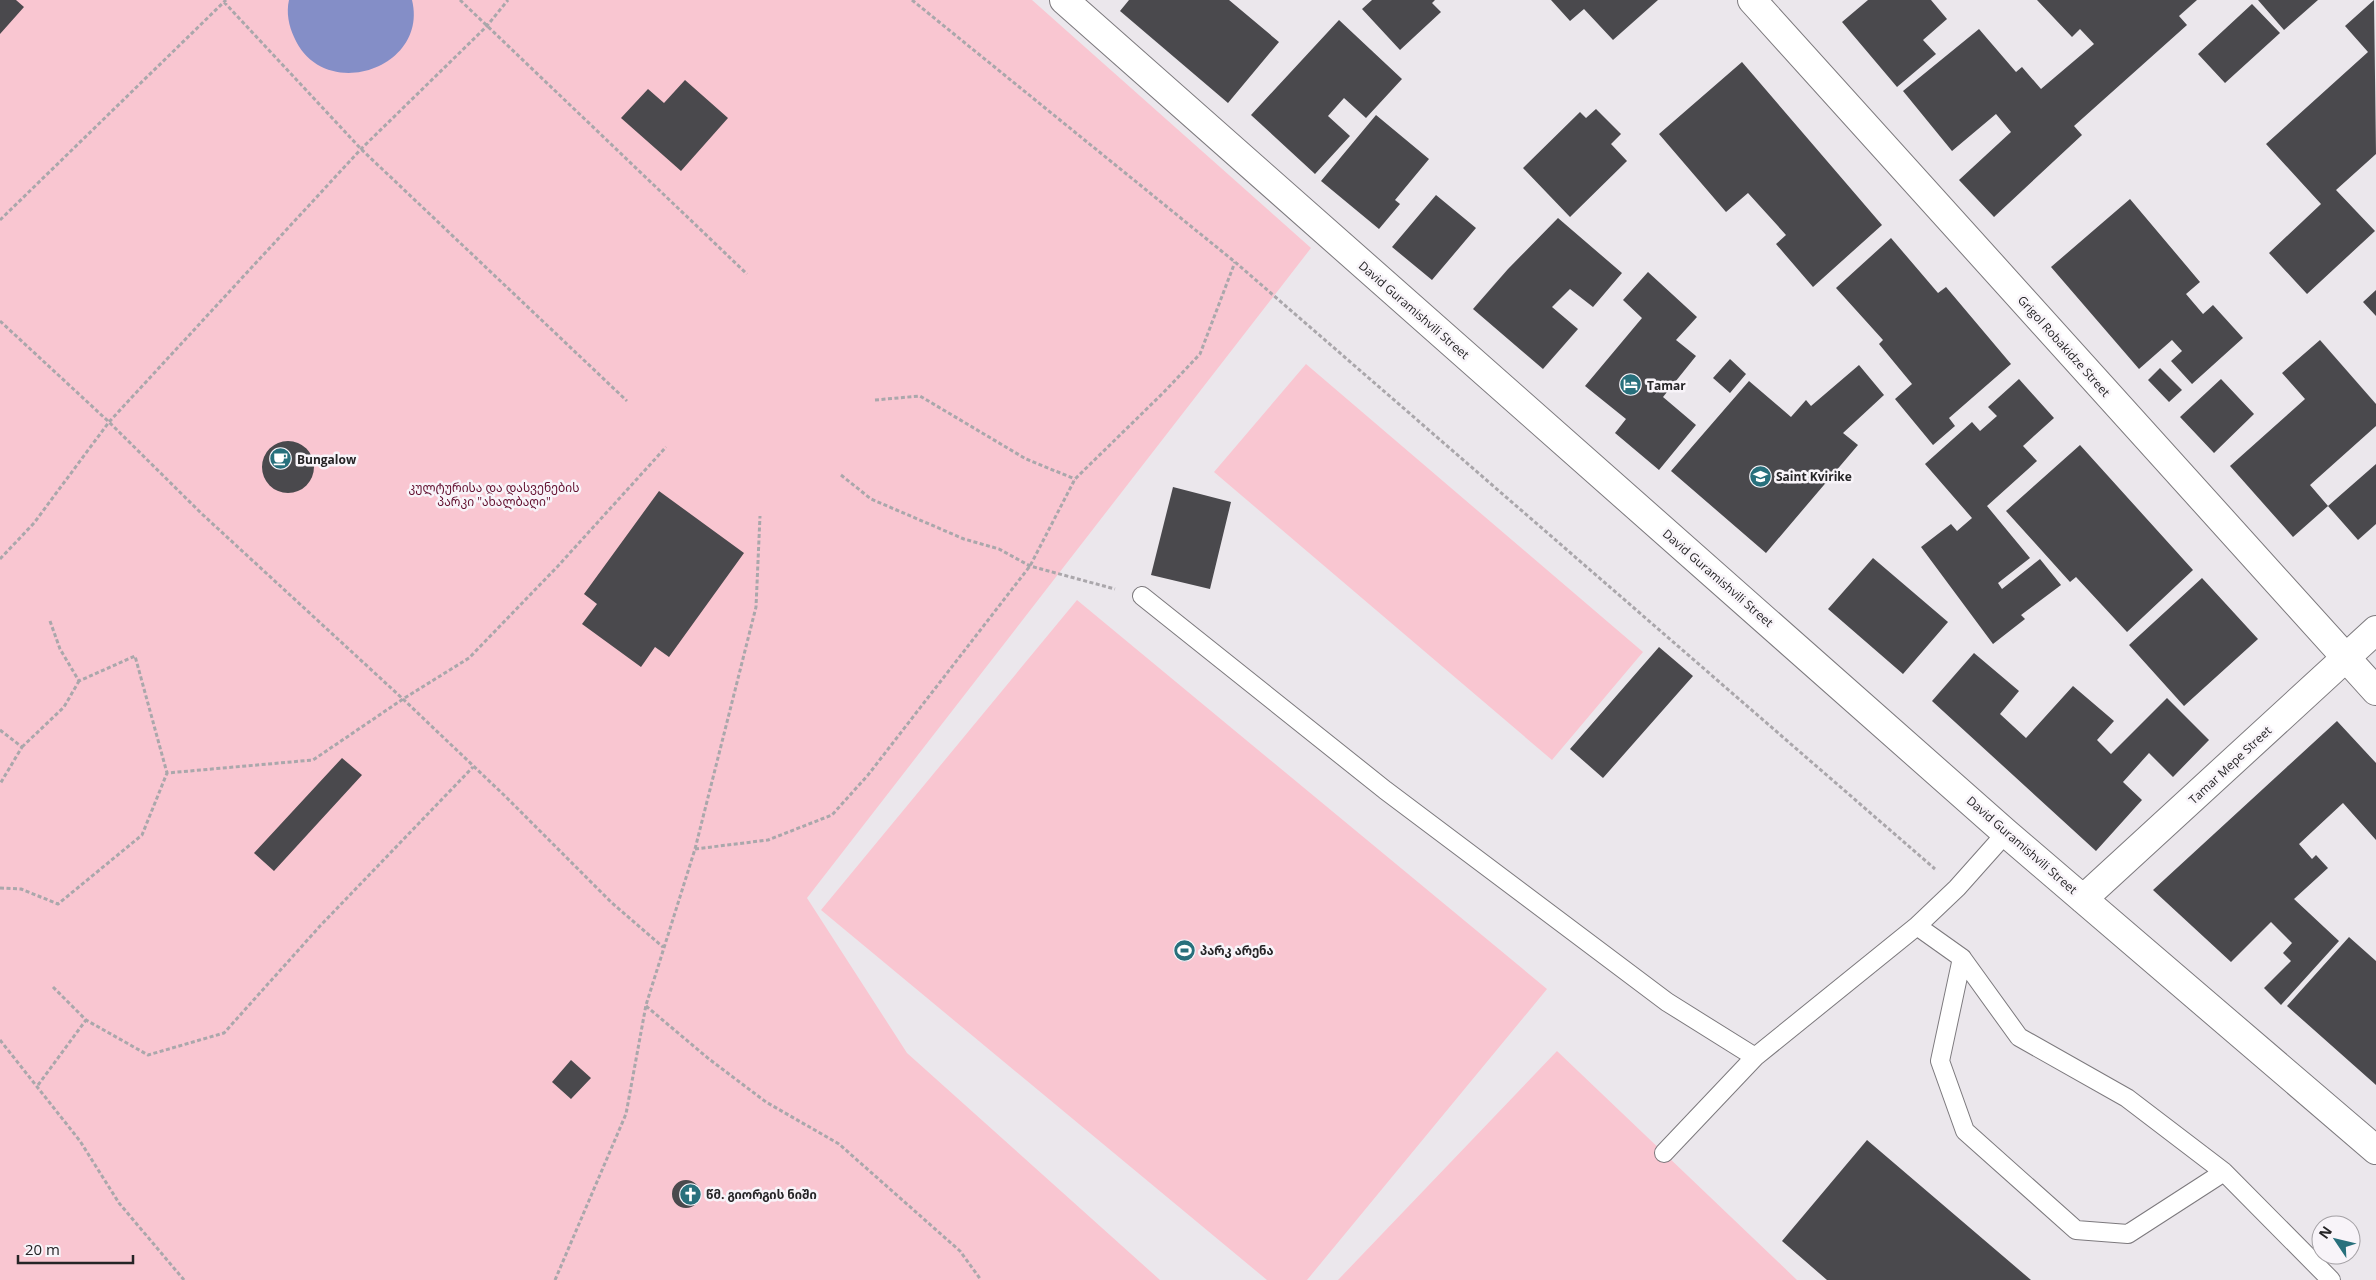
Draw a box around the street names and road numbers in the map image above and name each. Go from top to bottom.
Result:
street label: David Guramishvili Street [1355,257,1473,363]
street label: Grigol Robakidze Street [2014,292,2114,400]
street label: David Guramishvili Street [1659,525,1777,631]
street label: Tamar Mepe Street [2185,722,2275,808]
street label: David Guramishvili Street [1963,792,2081,898]

